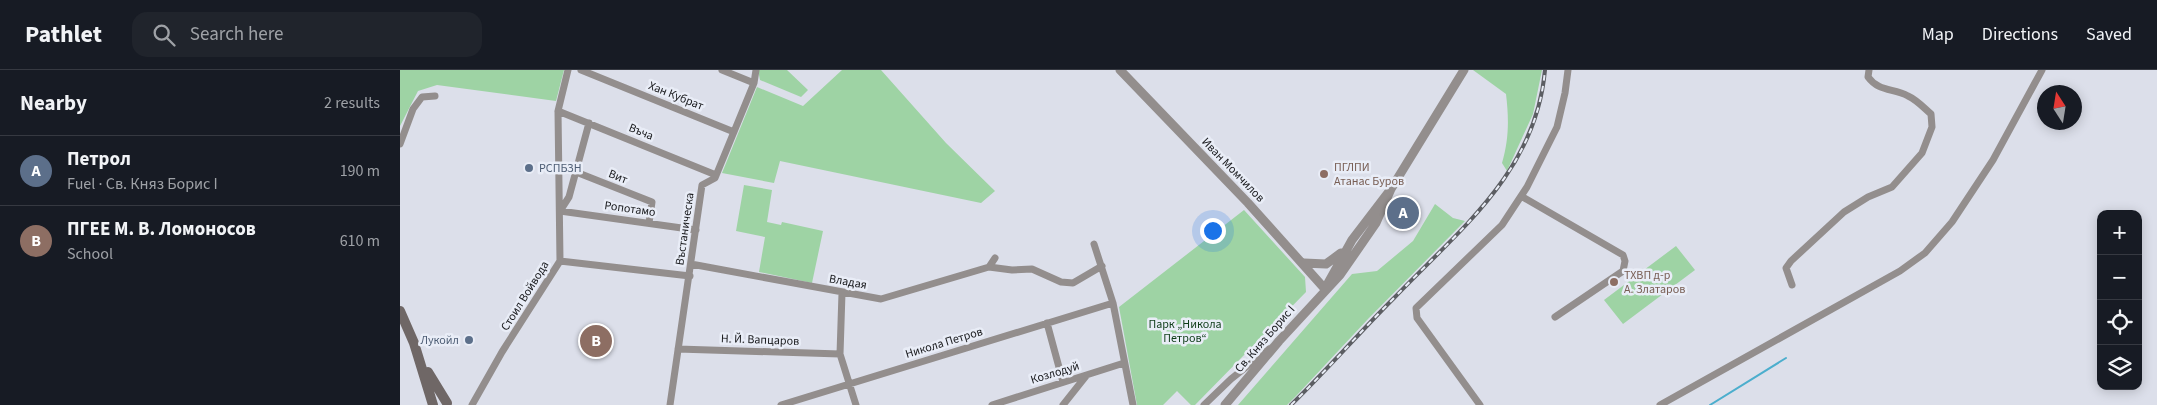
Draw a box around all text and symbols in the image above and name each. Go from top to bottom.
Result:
search box [132,12,482,57]
text: Pathlet [25,17,102,52]
icon: search [150,21,178,49]
text: Search here [190,21,284,48]
text: Map [1922,22,1954,47]
text: Directions [1982,22,2058,47]
text: Saved [2086,22,2132,47]
street label: Хан Кубрат [646,77,707,115]
north arrow [2037,85,2082,130]
text: Nearby [20,88,87,118]
text: 2 results [324,92,380,114]
street label: Въча [626,119,656,145]
street label: Иван Момчилов [1198,134,1268,206]
text: Петрол [67,146,131,173]
place label: ПГЛПИ Атанас Буров [1334,159,1404,190]
text: A [31,160,41,182]
text: 190 m [340,160,380,182]
place label: РСПБЗН [539,160,582,177]
marker: РСПБЗН [523,162,535,174]
street label: Вит [606,165,631,189]
marker: ПГЛПИ Атанас Буров [1318,168,1330,180]
text: Fuel · Св. Княз Борис I [67,173,218,195]
street label: Въстаническа [671,192,699,266]
pin: A [1387,194,1419,232]
street label: Ропотамо [603,197,657,221]
map controls [2097,210,2142,390]
button: + [2097,210,2142,255]
text: ПГЕЕ М. В. Ломоносов [67,216,256,243]
your location [1200,218,1226,244]
text: B [31,230,41,252]
text: 610 m [340,230,380,252]
text: School [67,243,113,265]
button: − [2097,255,2142,300]
street label: Стоил Войвода [497,258,553,334]
place label: ТХВП д-р А. Златаров [1624,267,1685,298]
street label: Владая [828,270,868,294]
marker: ТХВП д-р А. Златаров [1608,276,1620,288]
button: locate [2097,300,2142,345]
street label: Св. Княз Борис I [1231,302,1299,376]
park label: Парк „Никола Петров“ [1148,316,1222,347]
pin: B [580,322,612,360]
street label: Никола Петров [903,323,985,363]
street label: Н. Й. Вапцаров [721,330,799,350]
place label: Лукойл [420,332,459,349]
marker: Лукойл [463,334,475,346]
button: layers [2097,345,2142,390]
street label: Козлодуй [1028,358,1082,388]

